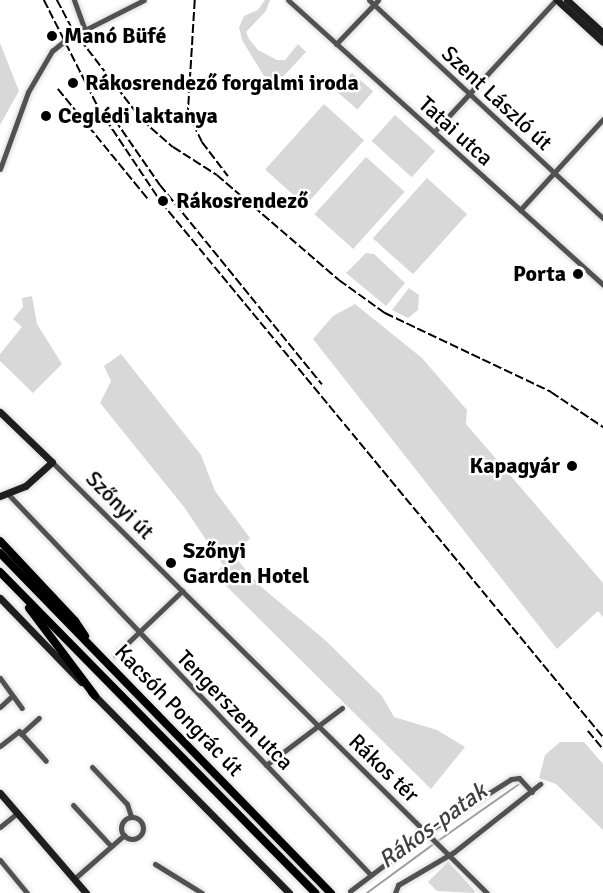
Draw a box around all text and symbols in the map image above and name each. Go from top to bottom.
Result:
place label: Manó Büfé [64,23,166,49]
marker: Manó Büfé [45,29,59,43]
street label: Szent László út [436,40,558,156]
place label: Rákosrendező forgalmi iroda [85,70,359,96]
marker: Rákosrendező forgalmi iroda [66,76,80,90]
street label: Tatai utca [413,91,499,171]
place label: Ceglédi laktanya [58,103,218,129]
marker: Ceglédi laktanya [39,109,53,123]
place label: Rákosrendező [176,188,308,214]
marker: Rákosrendező [154,192,172,210]
place label: Porta [513,261,566,287]
marker: Porta [571,267,585,281]
place label: Kapagyár [470,453,560,479]
marker: Kapagyár [565,459,579,473]
street label: Szőnyi út [80,465,160,545]
place label: Szőnyi Garden Hotel [183,537,309,588]
marker: Szőnyi Garden Hotel [164,556,178,570]
street label: Kacsóh Pongrác út [109,638,249,782]
street label: Tengerszem utca [171,645,299,775]
street label: Rákos tér [343,728,425,808]
water label: Rákos-patak [373,777,493,875]

